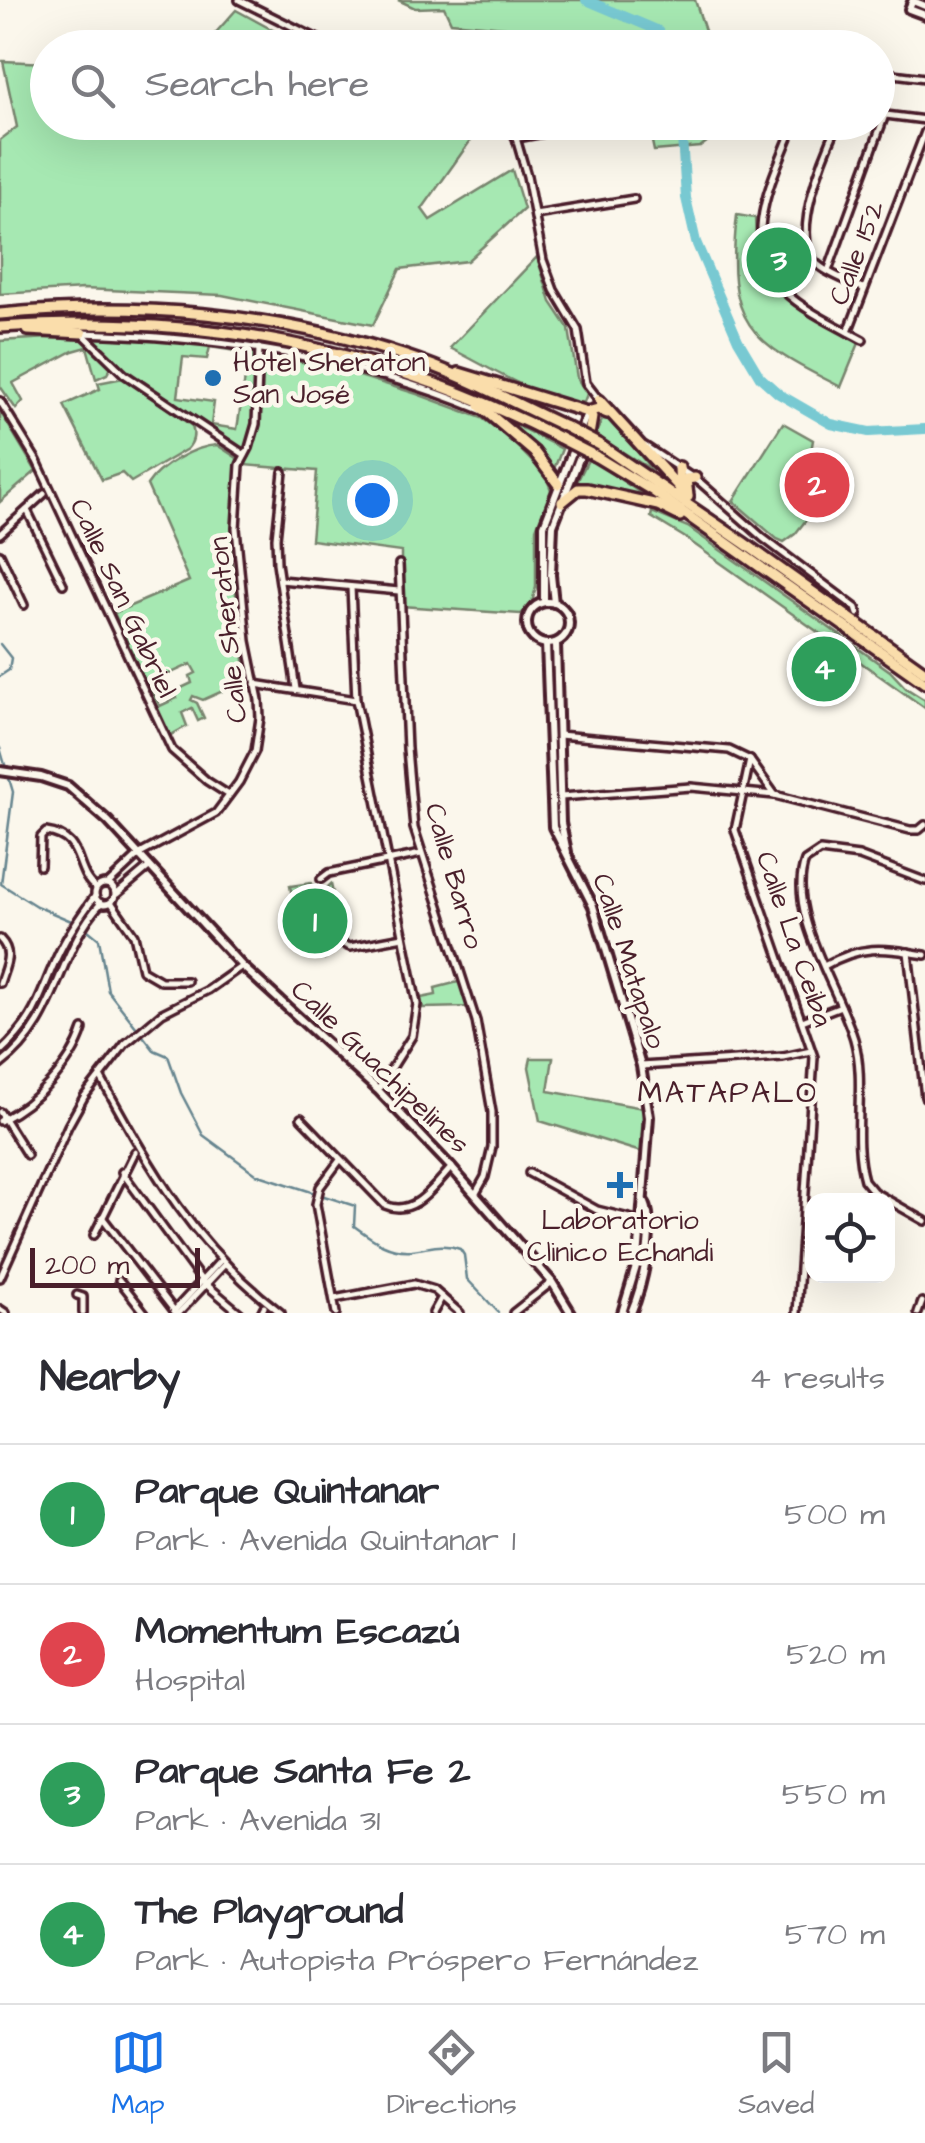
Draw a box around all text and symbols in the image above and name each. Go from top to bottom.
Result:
search box [30,30,895,140]
icon: search [65,58,120,113]
text: Search here [145,59,369,111]
street label: Calle 152 [819,195,895,311]
pin: 3 [746,222,812,298]
place label: Hotel Sheraton San José [233,343,426,414]
marker: Hotel Sheraton San José [202,367,224,389]
pin: 2 [784,448,850,522]
your location [347,475,398,526]
street label: Calle San Gabriel [60,492,186,704]
street label: Calle Sheraton [199,535,257,725]
pin: 4 [792,632,856,706]
street label: Calle Barro [415,799,493,954]
street label: Calle La Ceiba [746,846,842,1032]
street label: Calle Matapalo [582,868,676,1054]
pin: 1 [282,884,348,958]
street label: Calle Guachipelines [282,971,478,1163]
district label: MATAPALO [637,1072,819,1114]
marker: Laboratorio Clinico Echandi [607,1172,633,1198]
map controls [805,1193,895,1283]
button: locate [805,1193,895,1283]
place label: Laboratorio Clinico Echandi [527,1201,713,1272]
scale bar [30,1243,200,1288]
text: 200 m [45,1246,129,1285]
text: Nearby [40,1349,180,1407]
text: 4 results [749,1356,885,1401]
text: Parque Quintanar [135,1466,439,1518]
text: 1 [70,1492,75,1537]
text: 500 m [784,1492,885,1537]
text: Park · Avenida Quintanar 1 [135,1518,516,1563]
text: Momentum Escazú [135,1606,459,1658]
text: 2 [63,1632,82,1677]
text: 520 m [786,1632,885,1677]
text: Hospital [135,1658,245,1703]
text: Parque Santa Fe 2 [135,1746,471,1798]
text: 3 [64,1772,81,1817]
text: 550 m [782,1772,885,1817]
text: Park · Avenida 31 [135,1798,380,1843]
text: The Playground [135,1886,403,1938]
text: 4 [62,1912,83,1957]
text: 570 m [785,1912,885,1957]
text: Park · Autopista Próspero Fernández [135,1938,698,1983]
tab: Map [111,2025,166,2124]
tab: Directions [387,2025,517,2124]
tab: Saved [738,2025,814,2124]

